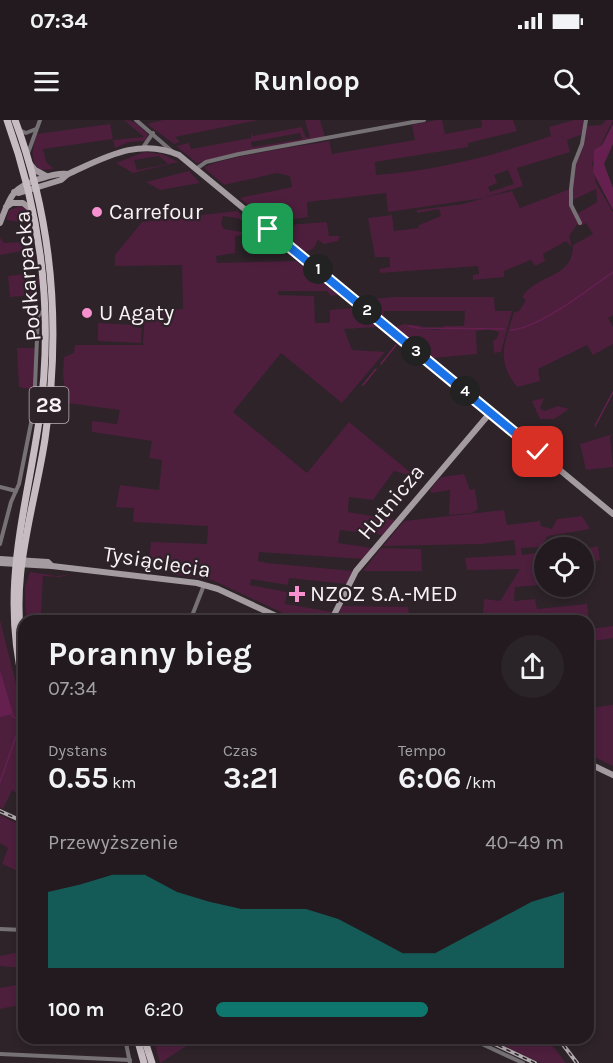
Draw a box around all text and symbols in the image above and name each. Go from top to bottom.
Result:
text: 07:34 [30,8,88,34]
icon: menu [30,65,63,98]
text: Runloop [253,65,360,97]
icon: search [550,65,583,98]
place label: Carrefour [109,199,203,225]
pin [242,203,293,254]
marker: Carrefour [90,205,104,219]
street label: Podkarpacka [9,210,47,342]
icon: arrive [251,212,284,245]
pin: 1 [303,254,333,284]
text: 1 [315,259,321,278]
pin: 2 [352,295,382,325]
place label: U Agaty [99,300,174,326]
text: 2 [362,300,372,319]
marker: U Agaty [80,306,94,320]
pin: 3 [401,336,431,366]
text: 3 [411,341,421,360]
pin: 4 [450,376,480,406]
text: 4 [460,381,470,400]
road number: 28 [29,387,68,423]
pin [512,426,563,477]
icon: check [521,435,554,468]
street label: Hutnicza [352,459,430,545]
map controls [534,537,594,597]
button: locate [534,537,594,597]
street label: Tysiąclecia [101,541,213,583]
place label: NZOZ S.A.-MED [310,581,457,607]
marker: NZOZ S.A.-MED [288,585,306,603]
text: Poranny bieg [48,635,252,673]
button: share [501,635,564,698]
text: 07:34 [48,677,97,700]
text: Dystans [48,741,107,760]
text: Czas [223,741,258,760]
text: Tempo [398,741,446,760]
text: 0.55 [48,760,108,796]
text: 3:21 [223,760,279,796]
text: 6:06 [398,760,461,796]
text: km [108,773,136,792]
text: /km [461,773,496,792]
text: Przewyższenie [48,831,178,854]
text: 40–49 m [485,831,564,854]
text: 100 m [48,998,104,1021]
text: 6:20 [144,998,184,1021]

